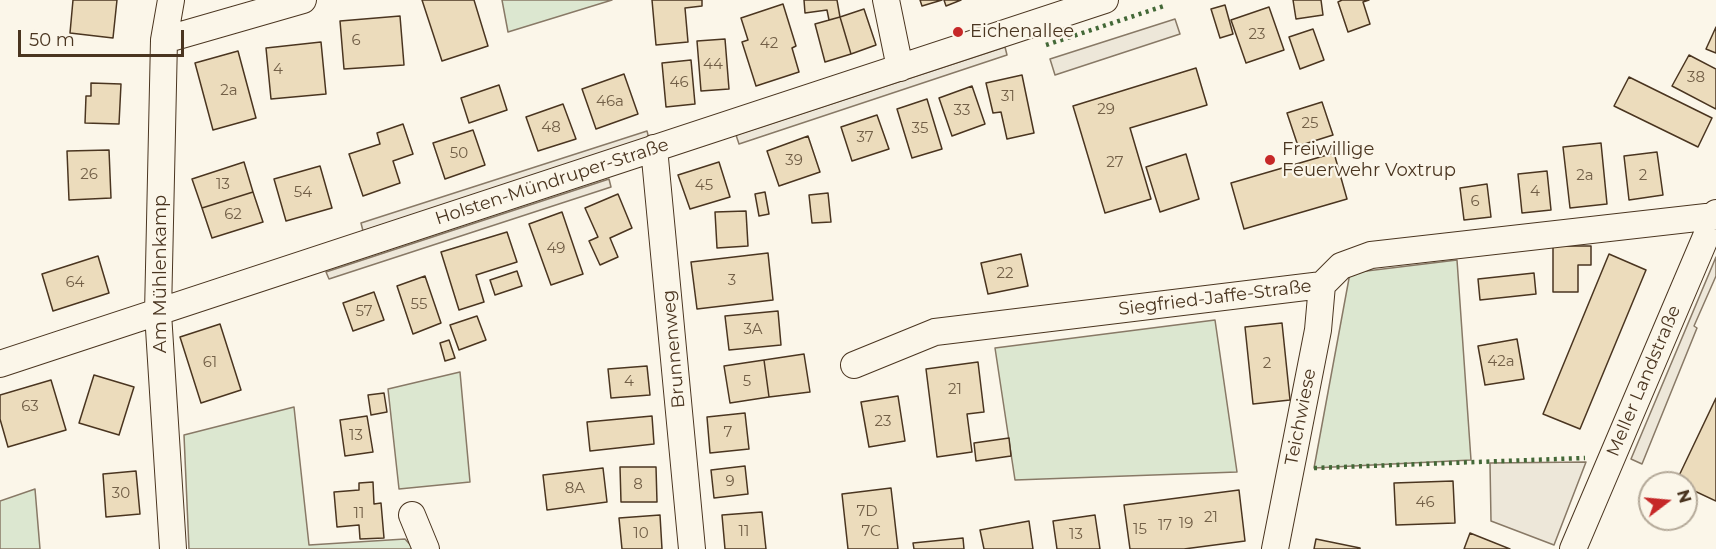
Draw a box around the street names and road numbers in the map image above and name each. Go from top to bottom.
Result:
street label: Holsten-Mündruper-Straße [432,134,672,230]
street label: Am Mühlenkamp [150,195,172,353]
street label: Siegfried-Jaffe-Straße [1117,275,1313,321]
street label: Brunnenweg [658,289,690,409]
street label: Meller Landstraße [1602,302,1686,460]
street label: Teichwiese [1281,367,1321,467]

